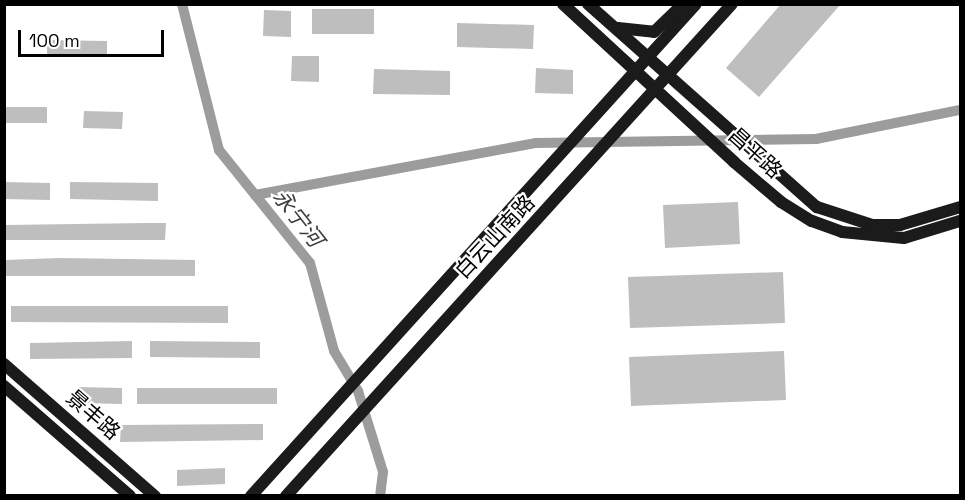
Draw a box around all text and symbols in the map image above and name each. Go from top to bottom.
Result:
scale bar [21,18,166,56]
text: 100 m [29,29,80,52]
street label: 昌平路 [723,123,787,183]
water label: 永宁河 [267,184,329,252]
street label: 白云山南路 [450,190,540,284]
street label: 景丰路 [61,385,125,445]

